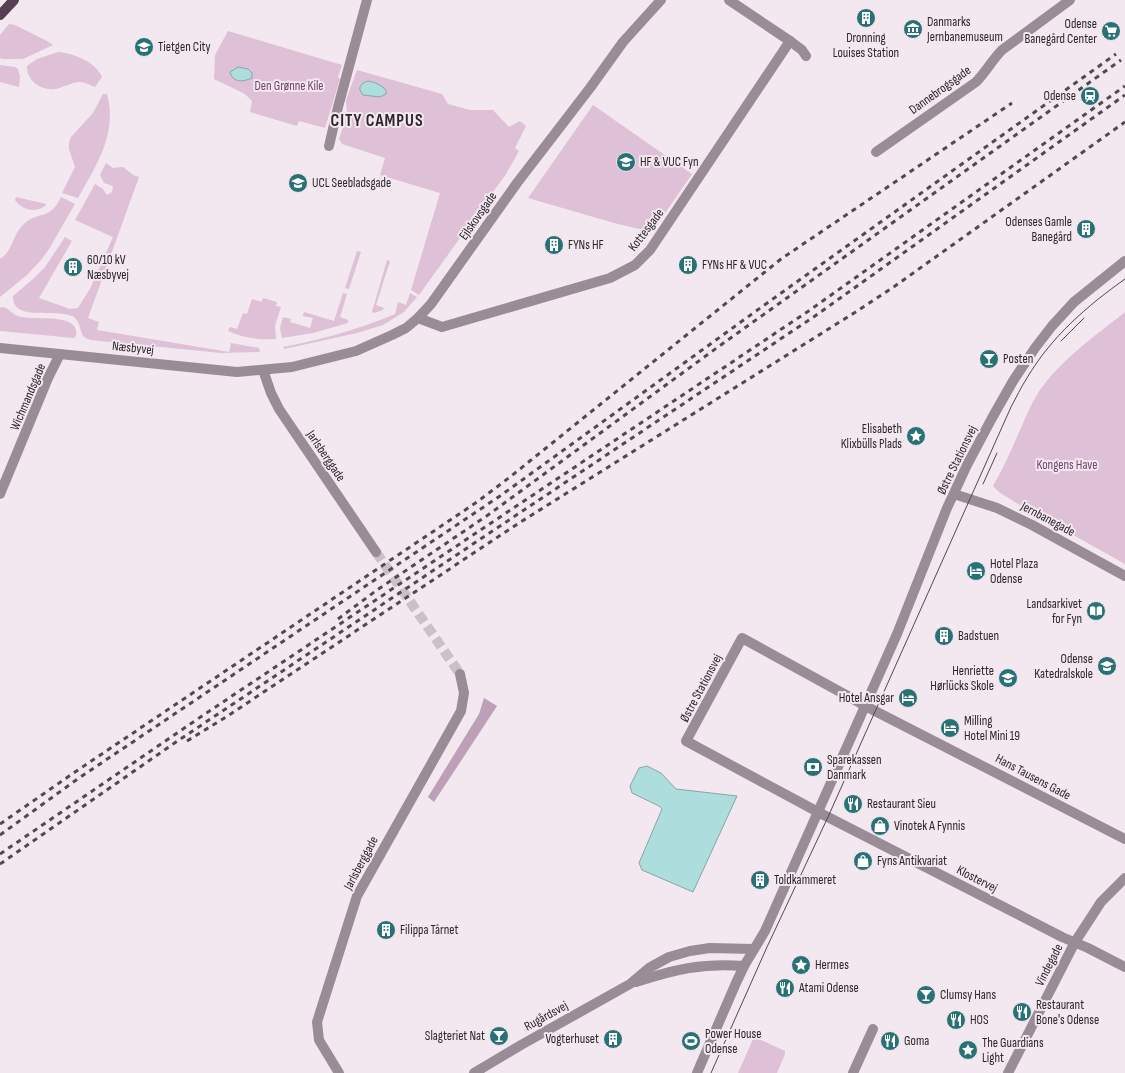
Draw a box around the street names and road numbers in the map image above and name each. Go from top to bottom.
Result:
street label: Dannebrogsgade [906,62,974,118]
street label: Ejlskovsgade [456,189,500,243]
street label: Kottesgade [625,205,667,255]
street label: Næsbyvej [111,338,155,358]
street label: Wichmandsgade [7,361,49,433]
street label: Østre Stationsvej [933,423,981,497]
street label: Jarlsberggade [302,427,349,485]
street label: Jernbanegade [1017,498,1078,540]
street label: Østre Stationsvej [676,651,726,725]
street label: Hans Tausens Gade [993,750,1073,804]
street label: Jarlsberggade [340,833,382,893]
street label: Klostervej [954,862,1000,896]
street label: Vindegade [1032,941,1066,989]
street label: Rugårdsvej [521,997,571,1035]

